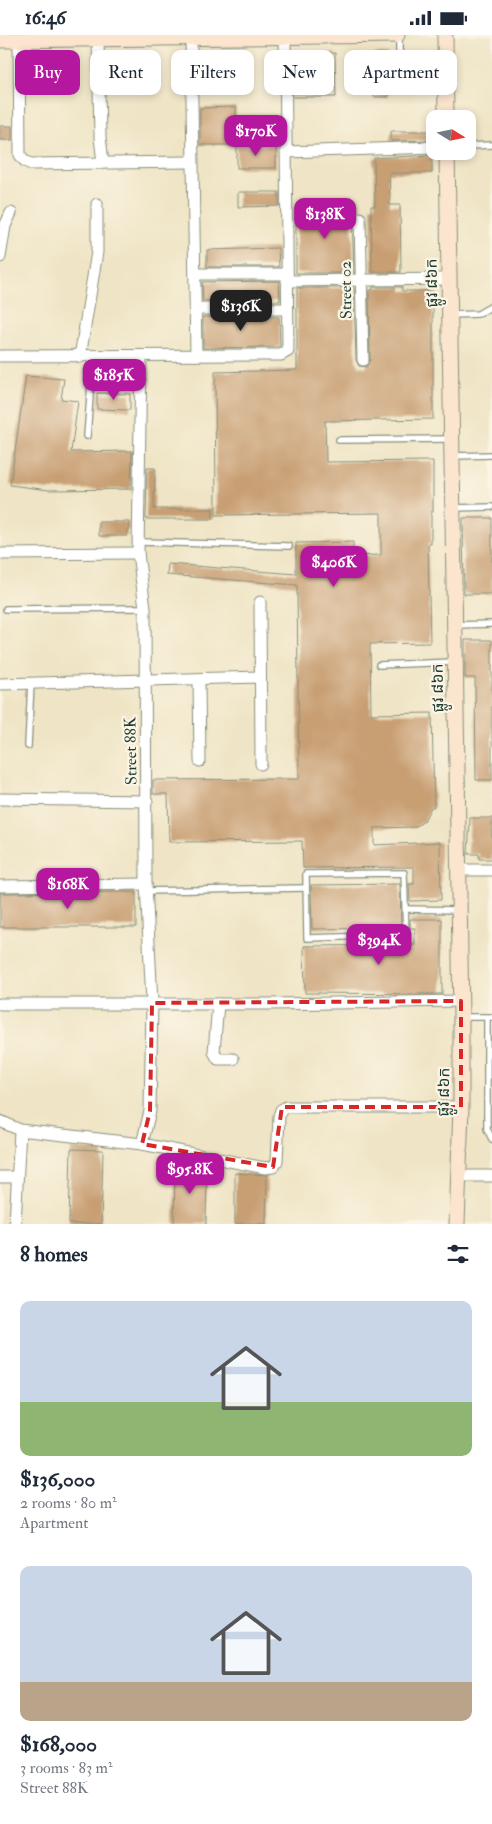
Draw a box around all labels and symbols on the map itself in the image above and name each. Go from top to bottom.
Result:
north arrow [426,110,476,160]
pin: $170K [221,115,291,157]
pin: $138K [290,197,360,240]
street label: ផ្លូវ ៨៦ក [422,258,446,308]
street label: Street 02 [335,261,357,319]
pin: $136K [206,289,276,332]
pin: $185K [79,359,149,401]
pin: $406K [299,545,369,588]
street label: ផ្លូវ ៨៦ក [428,663,452,713]
street label: Street 88K [120,716,142,785]
pin: $168K [33,867,103,910]
pin: $394K [344,923,414,966]
street label: ផ្លូវ ៨៦ក [434,1067,458,1117]
pin: $95.8K [149,1153,231,1195]

